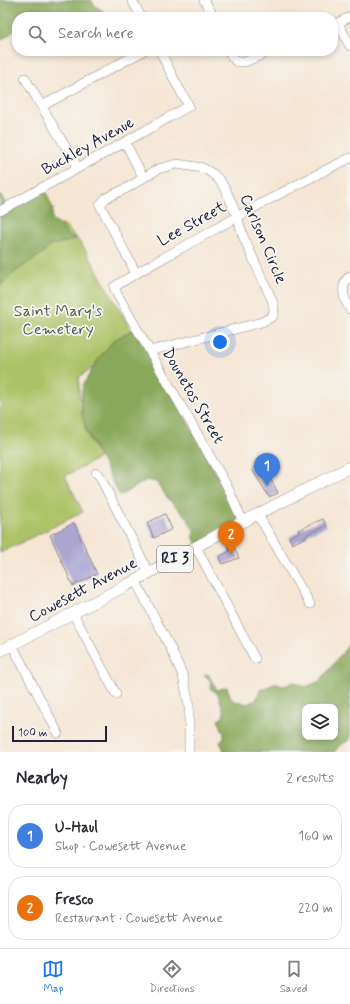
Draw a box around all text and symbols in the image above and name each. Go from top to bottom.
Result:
search box [12,12,338,56]
icon: search [26,23,48,45]
text: Search here [58,24,134,44]
street label: Buckley Avenue [38,112,139,180]
street label: Carlson Circle [235,191,291,287]
street label: Lee Street [154,196,230,251]
park label: Saint Mary's Cemetery [14,301,102,340]
your location [210,332,230,352]
street label: Dounetos Street [157,344,229,448]
pin: 1 [254,453,280,486]
pin: 2 [218,521,244,554]
road number: RI 3 [157,546,193,572]
street label: Cowesett Avenue [25,553,141,627]
map controls [302,704,338,740]
button: layers [302,704,338,740]
scale bar [12,724,107,743]
text: 100 m [18,726,48,740]
text: Nearby [16,767,68,789]
text: 2 results [287,770,334,787]
text: U-Haul [55,818,98,838]
text: 1 [27,828,33,845]
text: 160 m [298,828,333,845]
text: Shop · Cowesett Avenue [55,838,186,855]
text: Fresco [55,890,93,910]
text: 2 [27,900,33,917]
text: 220 m [298,900,333,917]
text: Restaurant · Cowesett Avenue [55,910,223,927]
tab: Map [42,958,64,996]
tab: Directions [149,958,195,996]
tab: Saved [280,958,307,996]

